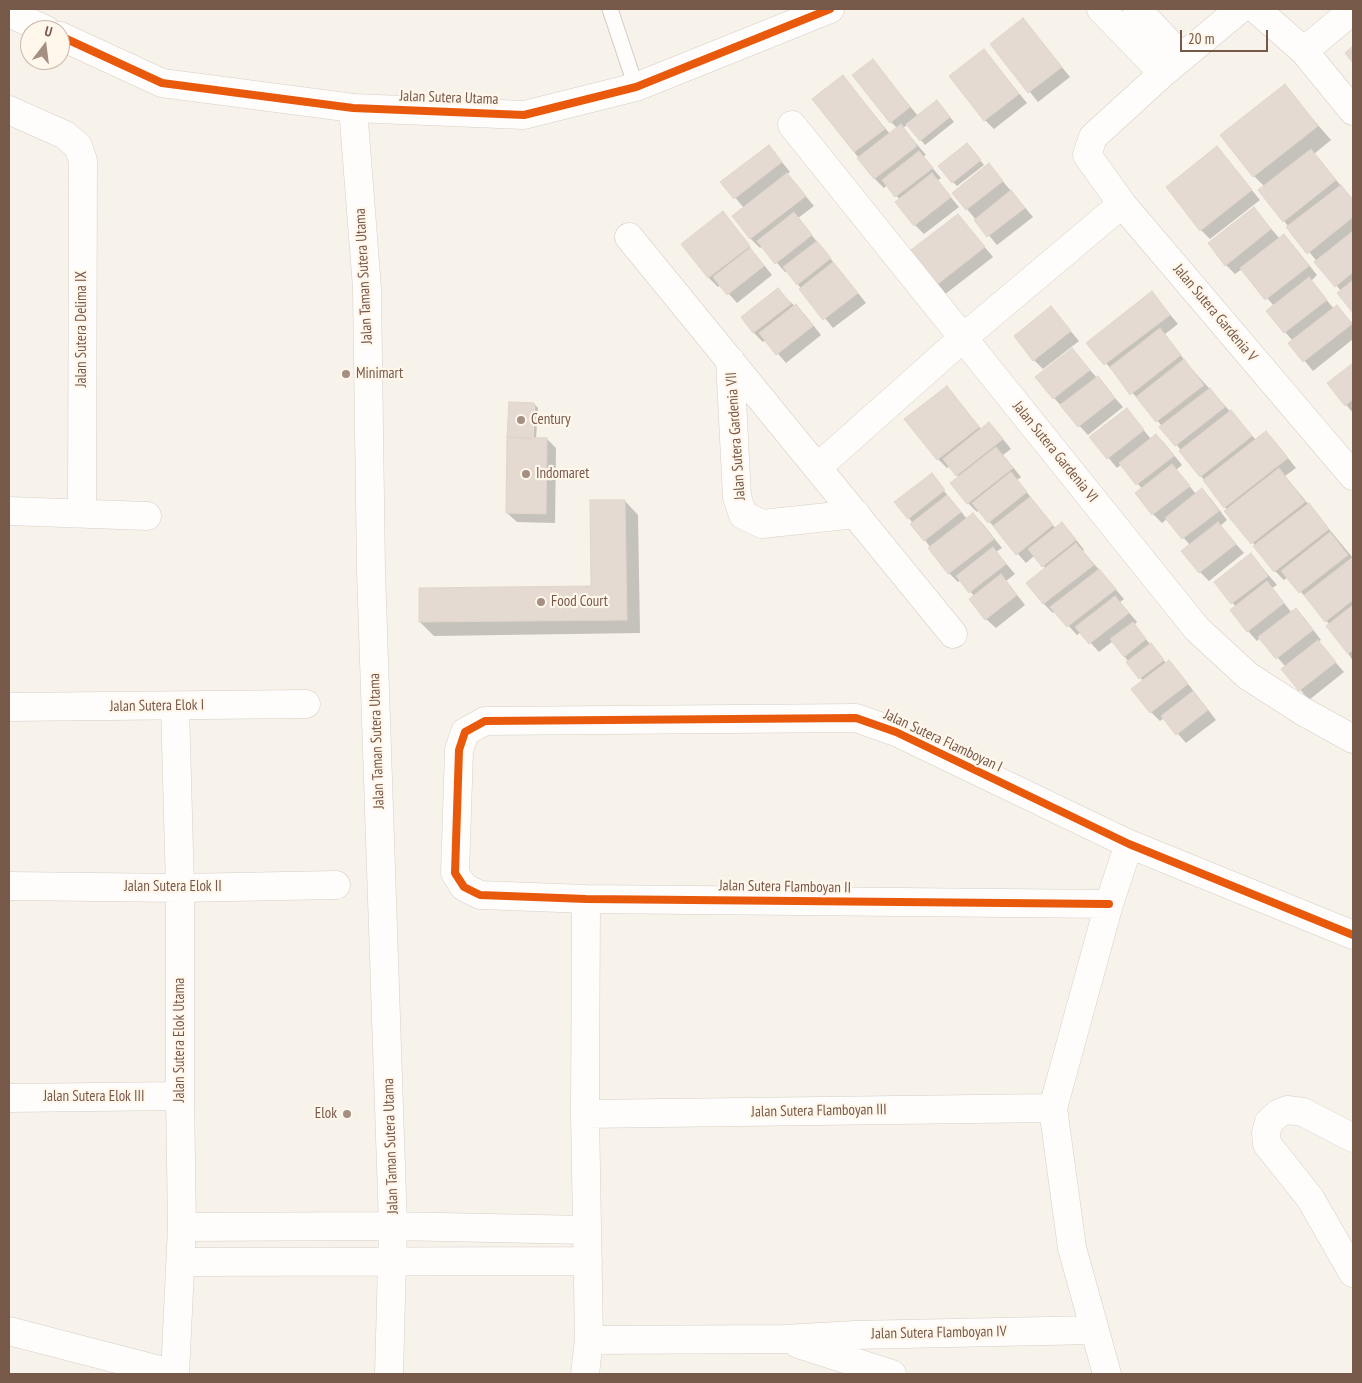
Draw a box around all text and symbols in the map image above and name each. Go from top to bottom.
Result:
north arrow [20,20,70,70]
scale bar [1182,20,1270,52]
text: U [43,22,54,41]
text: 20 m [1188,29,1214,48]
street label: Jalan Sutera Utama [399,87,499,109]
street label: Jalan Taman Sutera Utama [351,208,377,344]
street label: Jalan Sutera Gardenia V [1169,261,1261,365]
street label: Jalan Sutera Delima IX [73,271,91,387]
place label: Minimart [356,365,403,383]
marker: Minimart [340,368,352,380]
street label: Jalan Sutera Gardenia VII [723,371,749,501]
street label: Jalan Sutera Gardenia VI [1009,398,1101,506]
place label: Century [531,411,571,429]
marker: Century [515,414,527,426]
place label: Indomaret [536,465,589,483]
marker: Indomaret [520,468,532,480]
place label: Food Court [551,593,608,611]
marker: Food Court [535,596,547,608]
street label: Jalan Taman Sutera Utama [366,673,388,809]
street label: Jalan Sutera Elok I [110,696,204,716]
street label: Jalan Sutera Flamboyan I [881,706,1005,776]
street label: Jalan Sutera Flamboyan II [719,877,851,897]
street label: Jalan Sutera Elok II [124,878,222,896]
street label: Jalan Sutera Elok Utama [171,978,189,1102]
street label: Jalan Taman Sutera Utama [380,1078,402,1214]
street label: Jalan Sutera Elok III [43,1088,145,1106]
street label: Jalan Sutera Flamboyan III [751,1101,887,1121]
place label: Elok [315,1105,337,1123]
marker: Elok [341,1108,353,1120]
street label: Jalan Sutera Flamboyan IV [871,1323,1007,1343]

